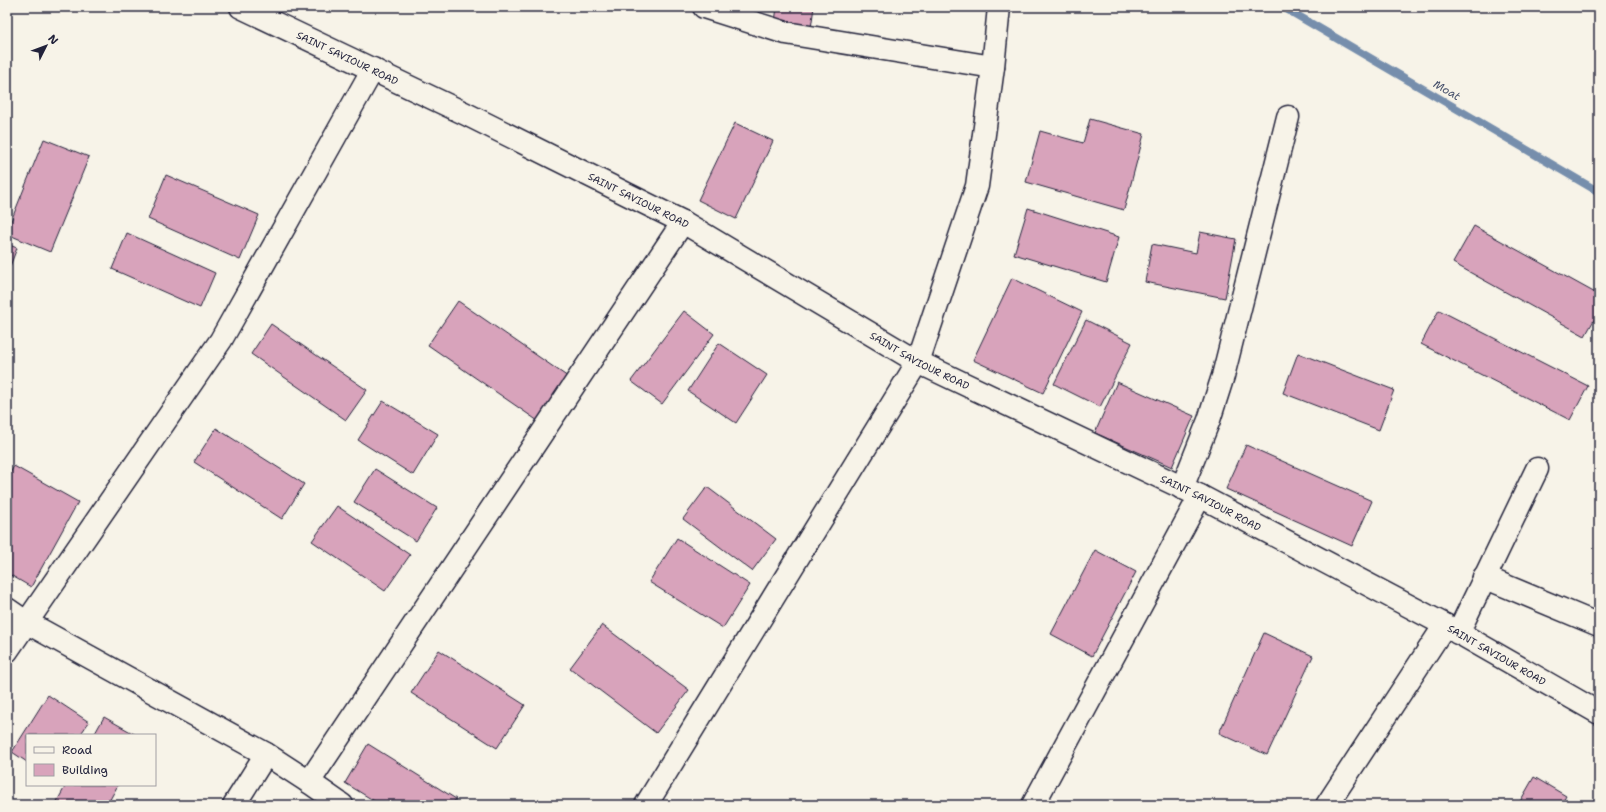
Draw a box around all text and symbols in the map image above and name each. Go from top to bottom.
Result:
north arrow [26,26,66,66]
street label: SAINT SAVIOUR ROAD [294,28,401,88]
text: N [45,31,62,48]
water label: Moat [1431,77,1463,104]
street label: SAINT SAVIOUR ROAD [586,170,692,231]
street label: SAINT SAVIOUR ROAD [867,329,972,393]
street label: SAINT SAVIOUR ROAD [1158,472,1264,534]
street label: SAINT SAVIOUR ROAD [1445,622,1548,689]
legend [26,734,156,786]
text: Road [62,742,93,758]
text: Building [62,762,108,778]

